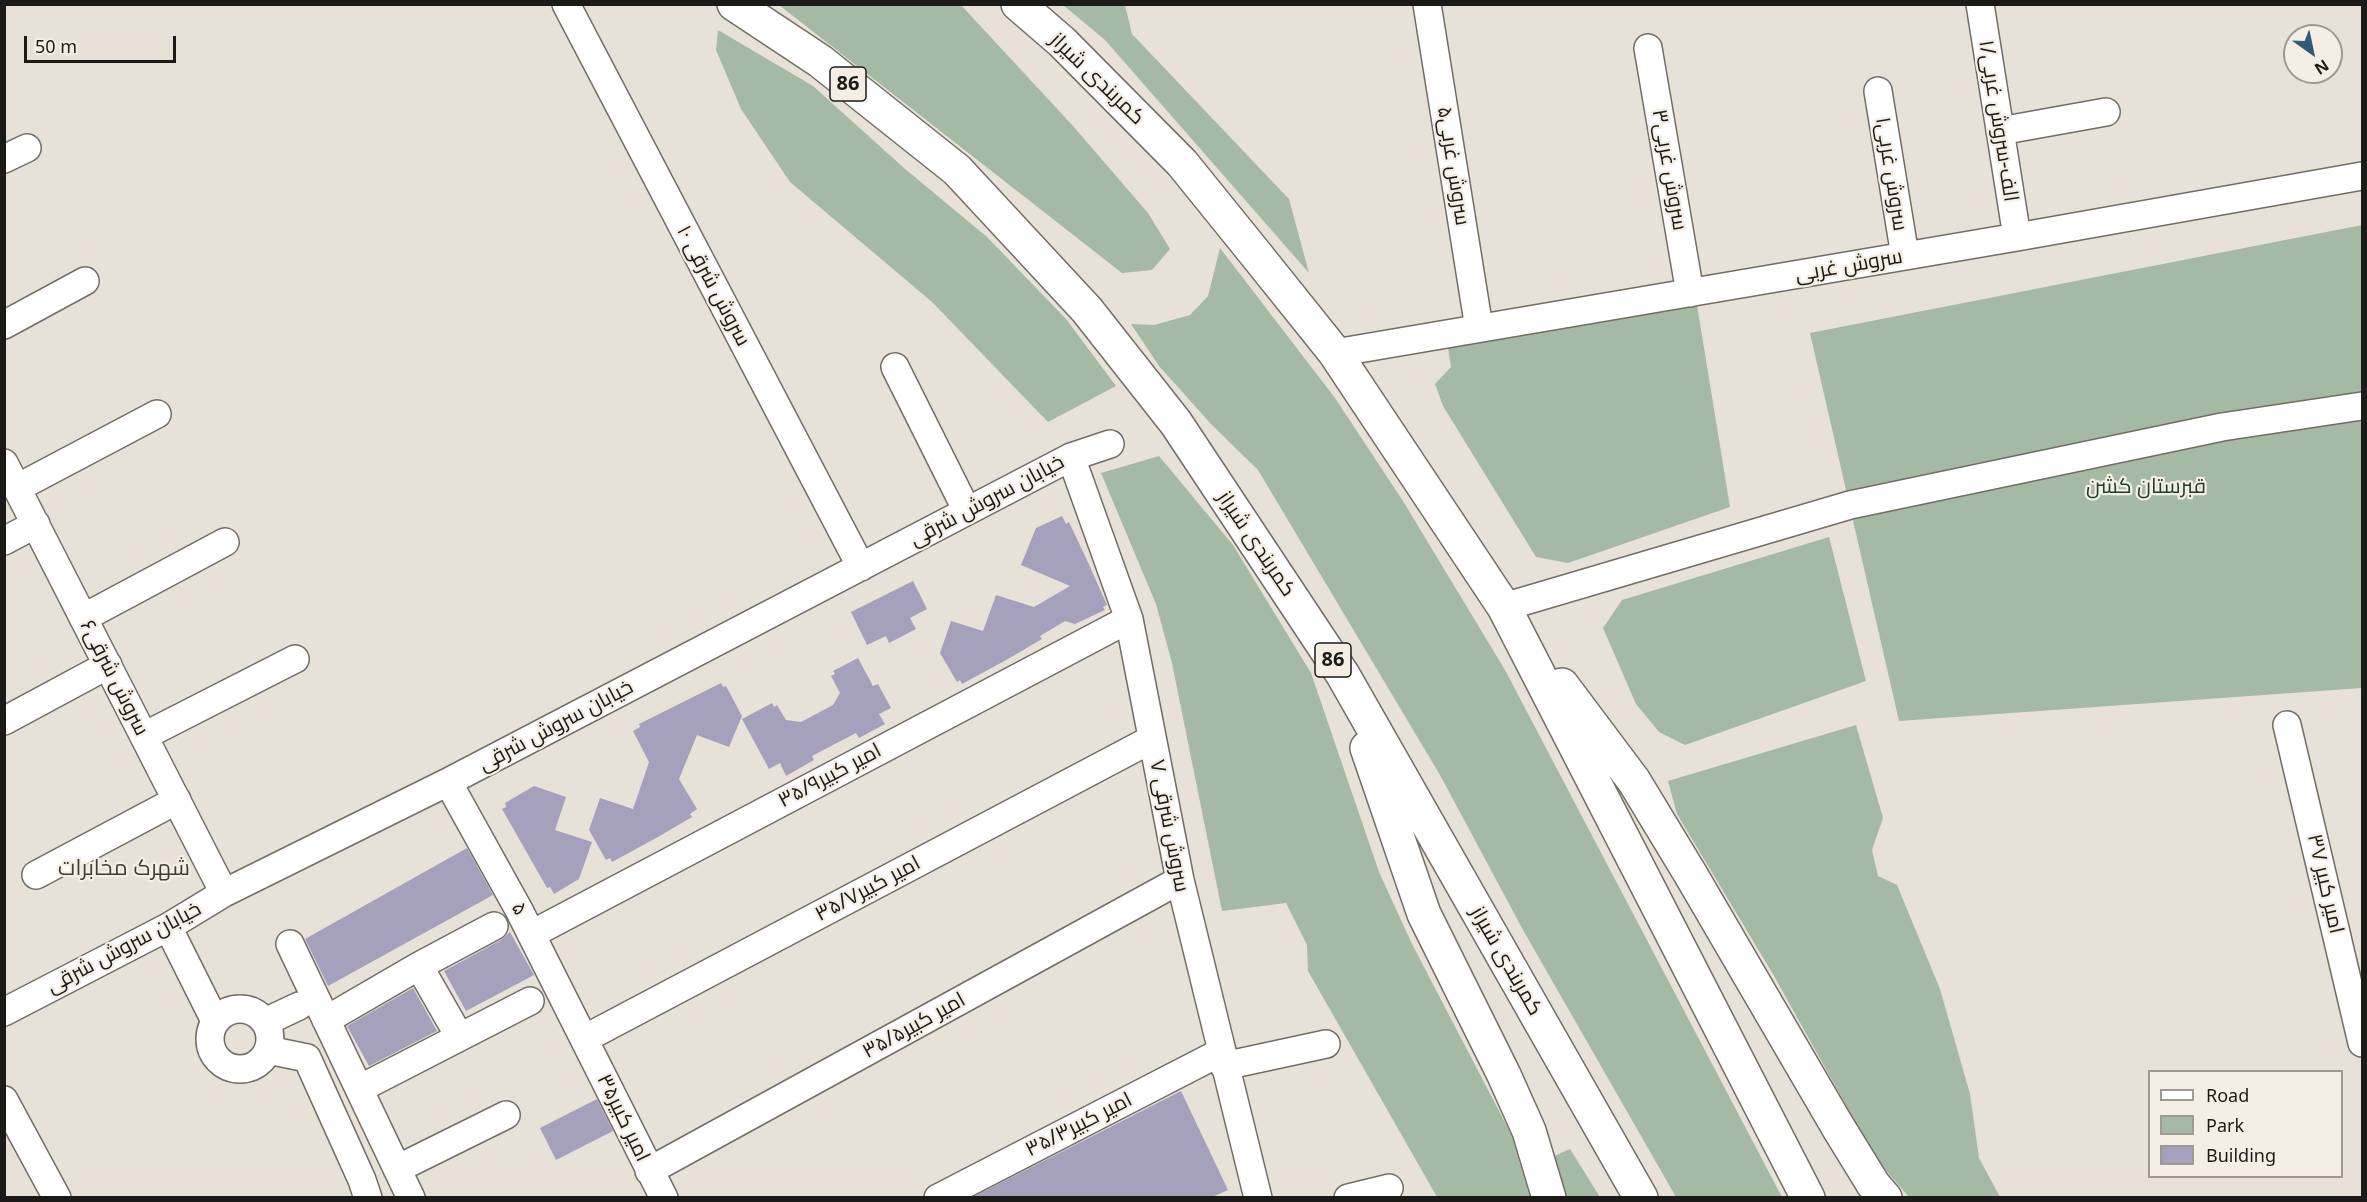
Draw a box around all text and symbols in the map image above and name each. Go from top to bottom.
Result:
scale bar [27,24,178,62]
north arrow [2283,24,2343,84]
street label: کمربندی شیراز [1044,28,1150,130]
text: 50 m [35,34,77,58]
street label: ۱/الف-سروش غربی [1973,38,2023,204]
text: N [2310,55,2333,80]
road number: 86 [830,67,866,101]
street label: سروش غربی۵ [1431,105,1475,227]
street label: سروش غربی۳ [1646,107,1692,233]
street label: سروش غربی۱ [1870,115,1912,233]
street label: سروش شرقی ۱۰ [671,221,755,351]
street label: سروش غربی [1793,244,1905,288]
street label: خیابان سروش شرقی [905,450,1069,552]
park label: قبرستان کشن [2086,474,2206,500]
street label: کمربندی شیراز [1211,486,1301,602]
street label: سروش شرقی۶ [74,616,154,740]
road number: 86 [1315,643,1351,677]
street label: خیابان سروش شرقی [474,675,638,777]
street label: امیر کبیر۳۵/۹ [774,738,886,814]
street label: سروش شرقی ۷ [1144,758,1194,894]
street label: ۳۷ امیر کبیر [2301,832,2349,936]
street label: امیر کبیر۳۵/۷ [811,851,925,927]
district label: شهرک مخابرات [58,856,190,882]
street label: خیابان سروش شرقی [42,897,206,999]
street label: ۵ [505,898,533,920]
street label: کمربندی شیراز [1465,902,1547,1020]
street label: امیر کبیر۳۵/۵ [858,987,970,1065]
street label: امیر کبیر۳۵ [591,1070,655,1166]
legend [2148,1070,2343,1178]
text: Road [2206,1083,2249,1107]
street label: امیر کبیر۳۵/۳ [1021,1087,1137,1163]
text: Park [2206,1113,2244,1137]
text: Building [2206,1143,2276,1167]

